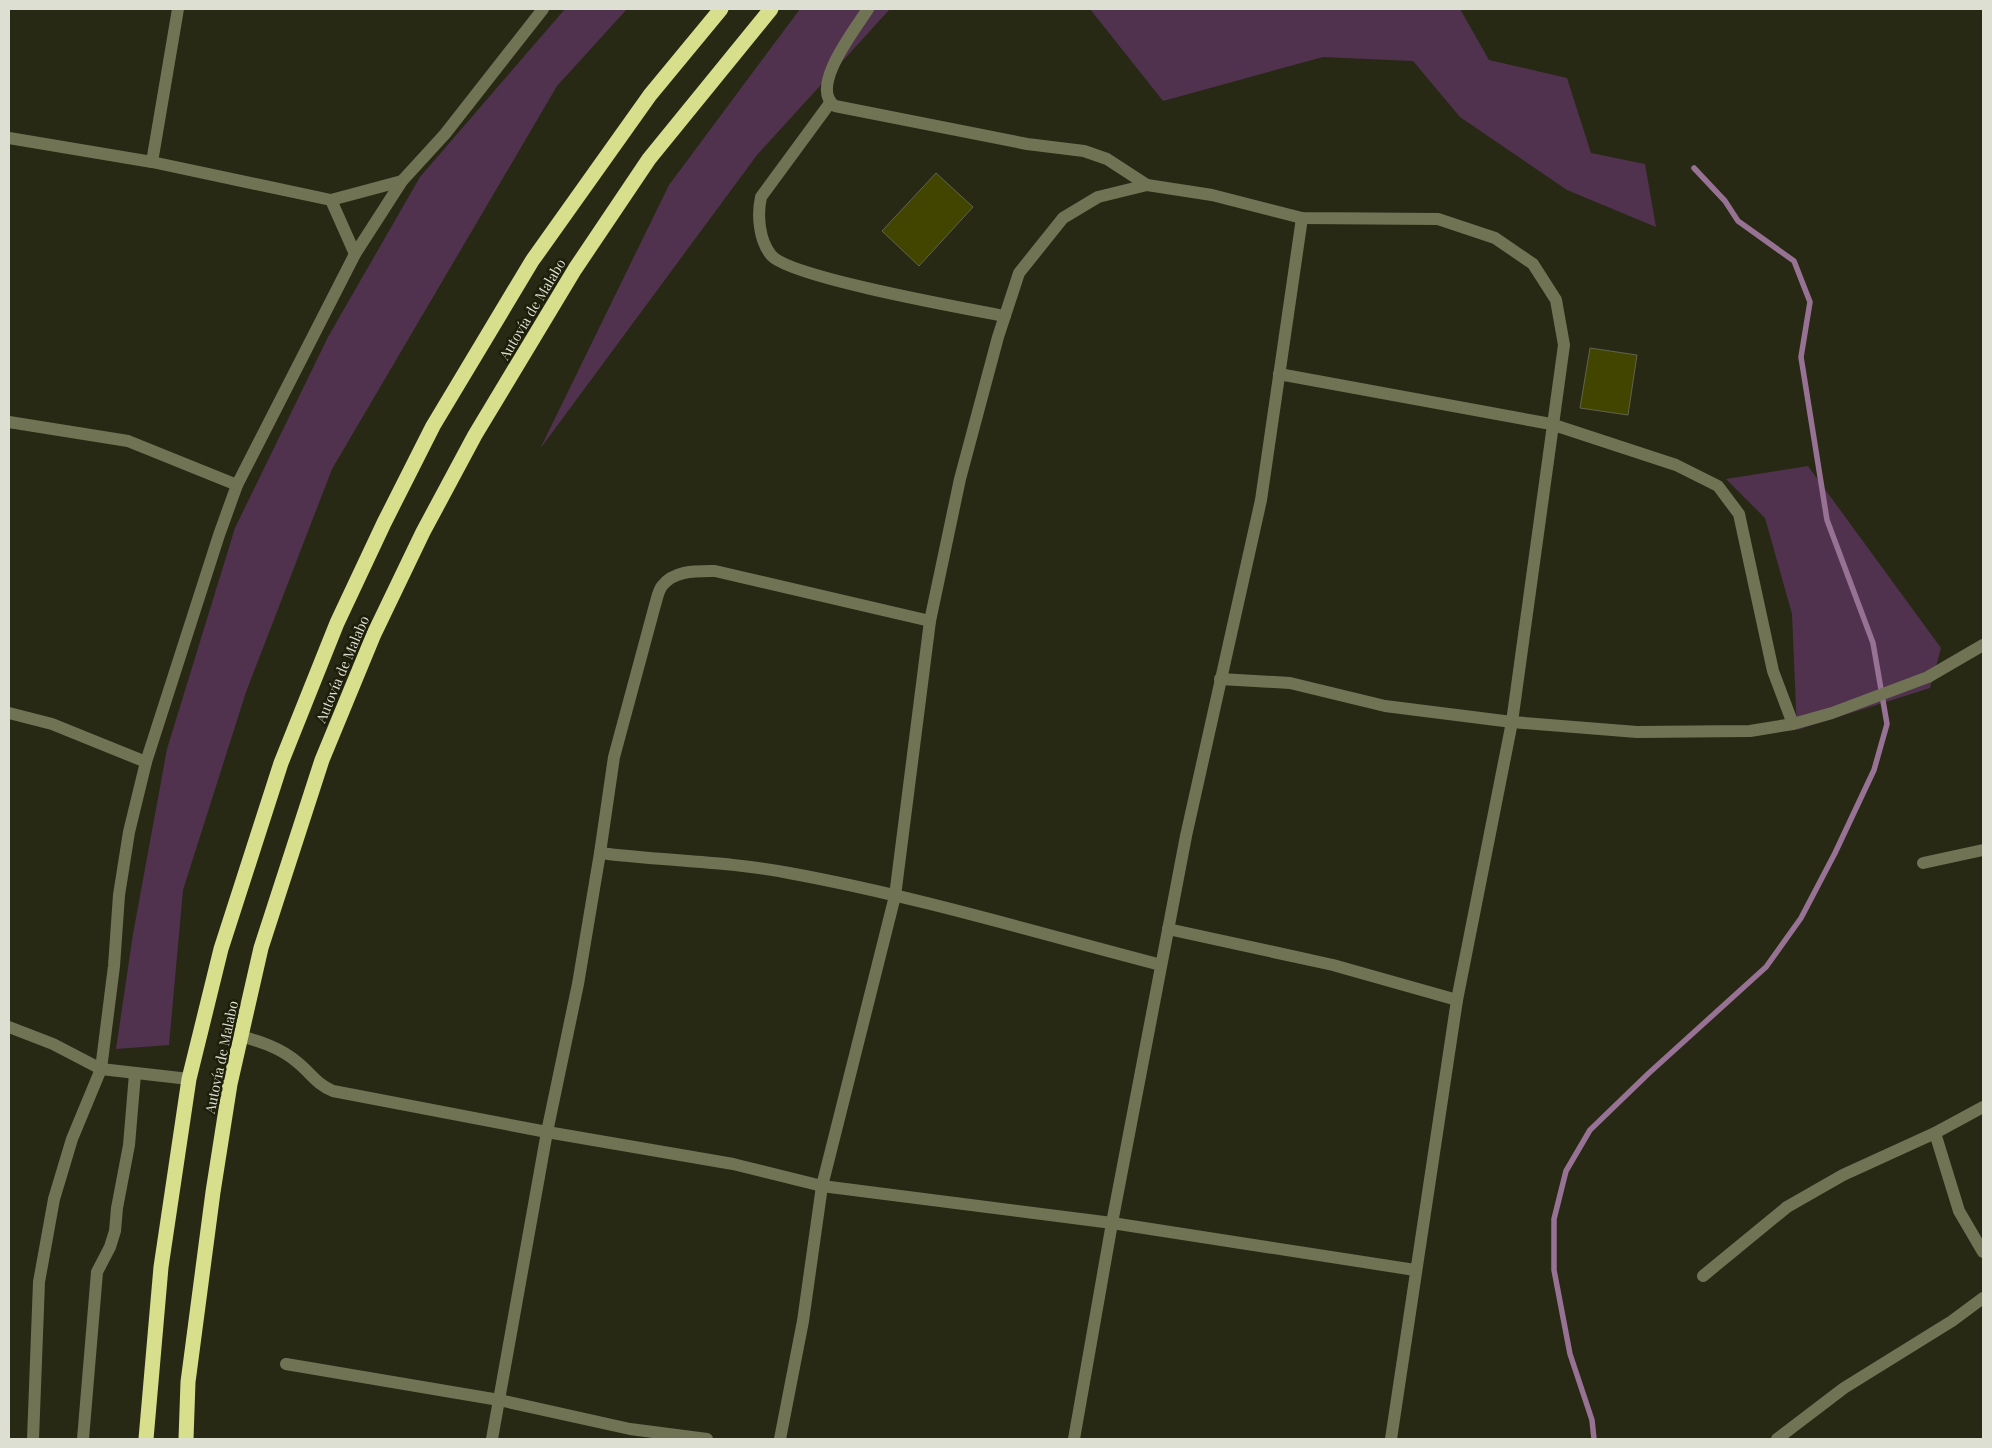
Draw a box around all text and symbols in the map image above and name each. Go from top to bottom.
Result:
street label: Autovía de Malabo [494,255,570,364]
street label: Autovía de Malabo [310,612,373,726]
street label: Autovía de Malabo [200,999,242,1116]

